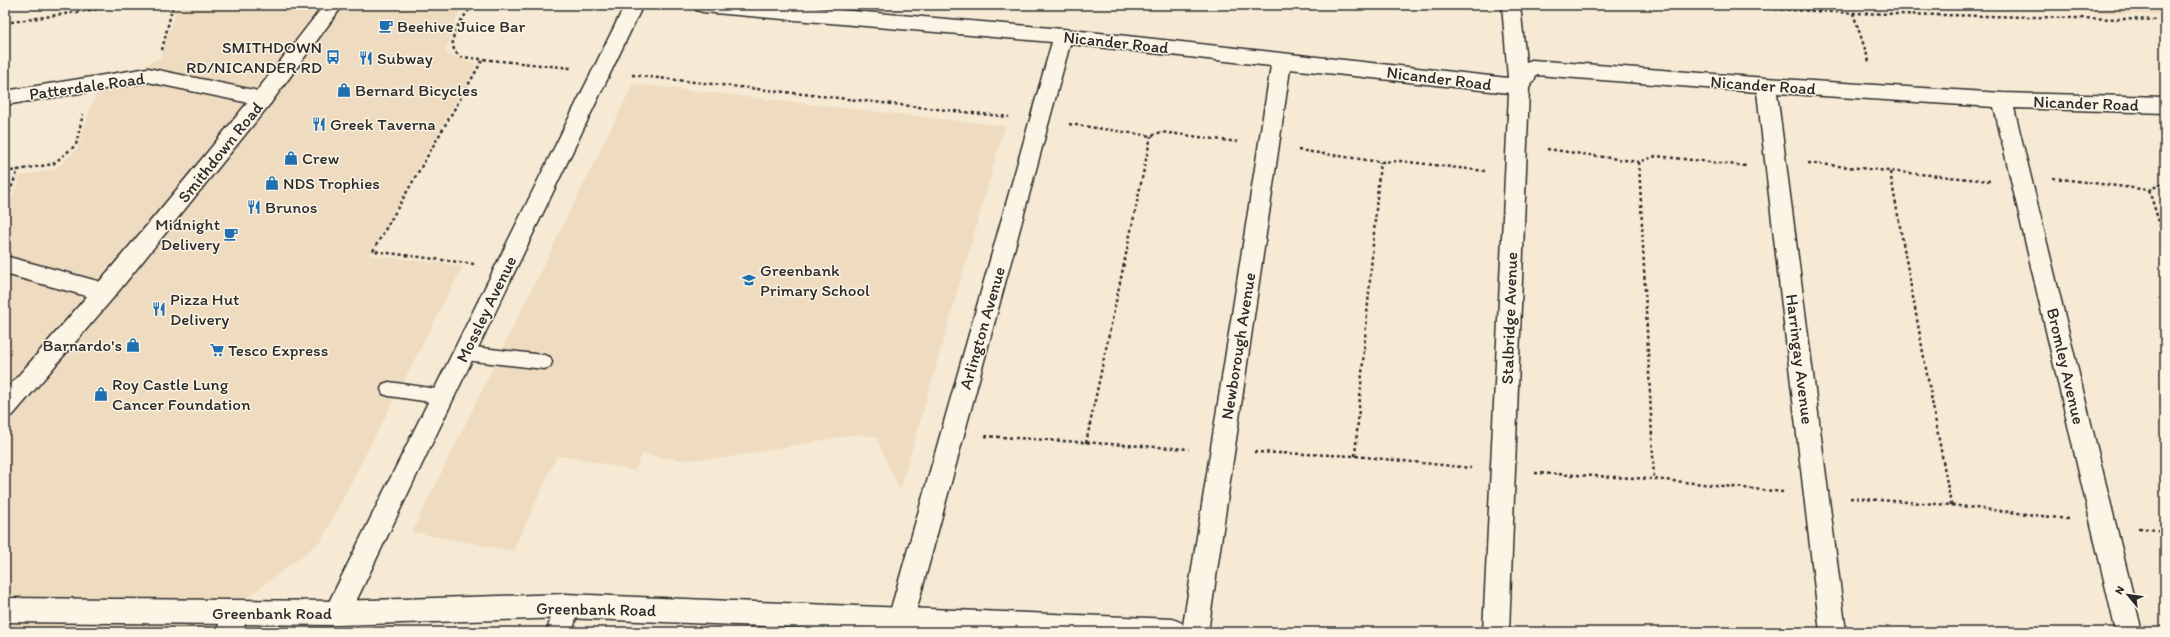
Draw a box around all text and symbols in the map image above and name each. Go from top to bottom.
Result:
place label: Beehive Juice Bar [397,16,525,36]
cafe icon: Beehive Juice Bar [378,18,394,34]
street label: Nicander Road [1062,27,1170,57]
place label: SMITHDOWN RD/NICANDER RD [186,37,322,77]
place label: Subway [377,48,433,68]
bus stop icon: SMITHDOWN RD/NICANDER RD [325,49,341,65]
restaurant icon: Subway [358,50,374,66]
street label: Nicander Road [1385,62,1493,94]
street label: Patterdale Road [28,68,147,104]
street label: Nicander Road [1710,71,1816,99]
place label: Bernard Bicycles [355,80,478,100]
shop icon: Bernard Bicycles [336,82,352,98]
street label: Nicander Road [2033,91,2139,115]
street label: Smithdown Road [173,97,267,206]
place label: Greek Taverna [330,114,436,134]
restaurant icon: Greek Taverna [311,116,327,132]
place label: Crew [302,148,340,168]
shop icon: Crew [283,150,299,166]
place label: NDS Trophies [283,173,380,193]
shop icon: NDS Trophies [264,175,280,191]
place label: Brunos [265,197,317,217]
restaurant icon: Brunos [246,199,262,215]
place label: Midnight Delivery [155,214,221,254]
cafe icon: Midnight Delivery [223,226,239,242]
street label: Stalbridge Avenue [1497,251,1521,385]
street label: Mossley Avenue [452,253,520,365]
place label: Greenbank Primary School [760,260,870,300]
street label: Arlington Avenue [955,264,1009,392]
street label: Newborough Avenue [1216,271,1260,421]
school or university icon: Greenbank Primary School [741,272,757,288]
place label: Pizza Hut Delivery [170,289,239,329]
street label: Harringay Avenue [1782,293,1818,425]
restaurant icon: Pizza Hut Delivery [151,301,167,317]
street label: Bromley Avenue [2043,306,2089,426]
place label: Barnardo's [42,335,122,355]
shop icon: Barnardo's [125,337,141,353]
place label: Tesco Express [228,340,328,360]
supermarket icon: Tesco Express [209,342,225,358]
place label: Roy Castle Lung Cancer Foundation [112,374,251,414]
shop icon: Roy Castle Lung Cancer Foundation [93,386,109,402]
north arrow [2108,575,2148,615]
text: N [2112,584,2127,597]
street label: Greenbank Road [536,598,657,620]
street label: Greenbank Road [212,603,333,623]

